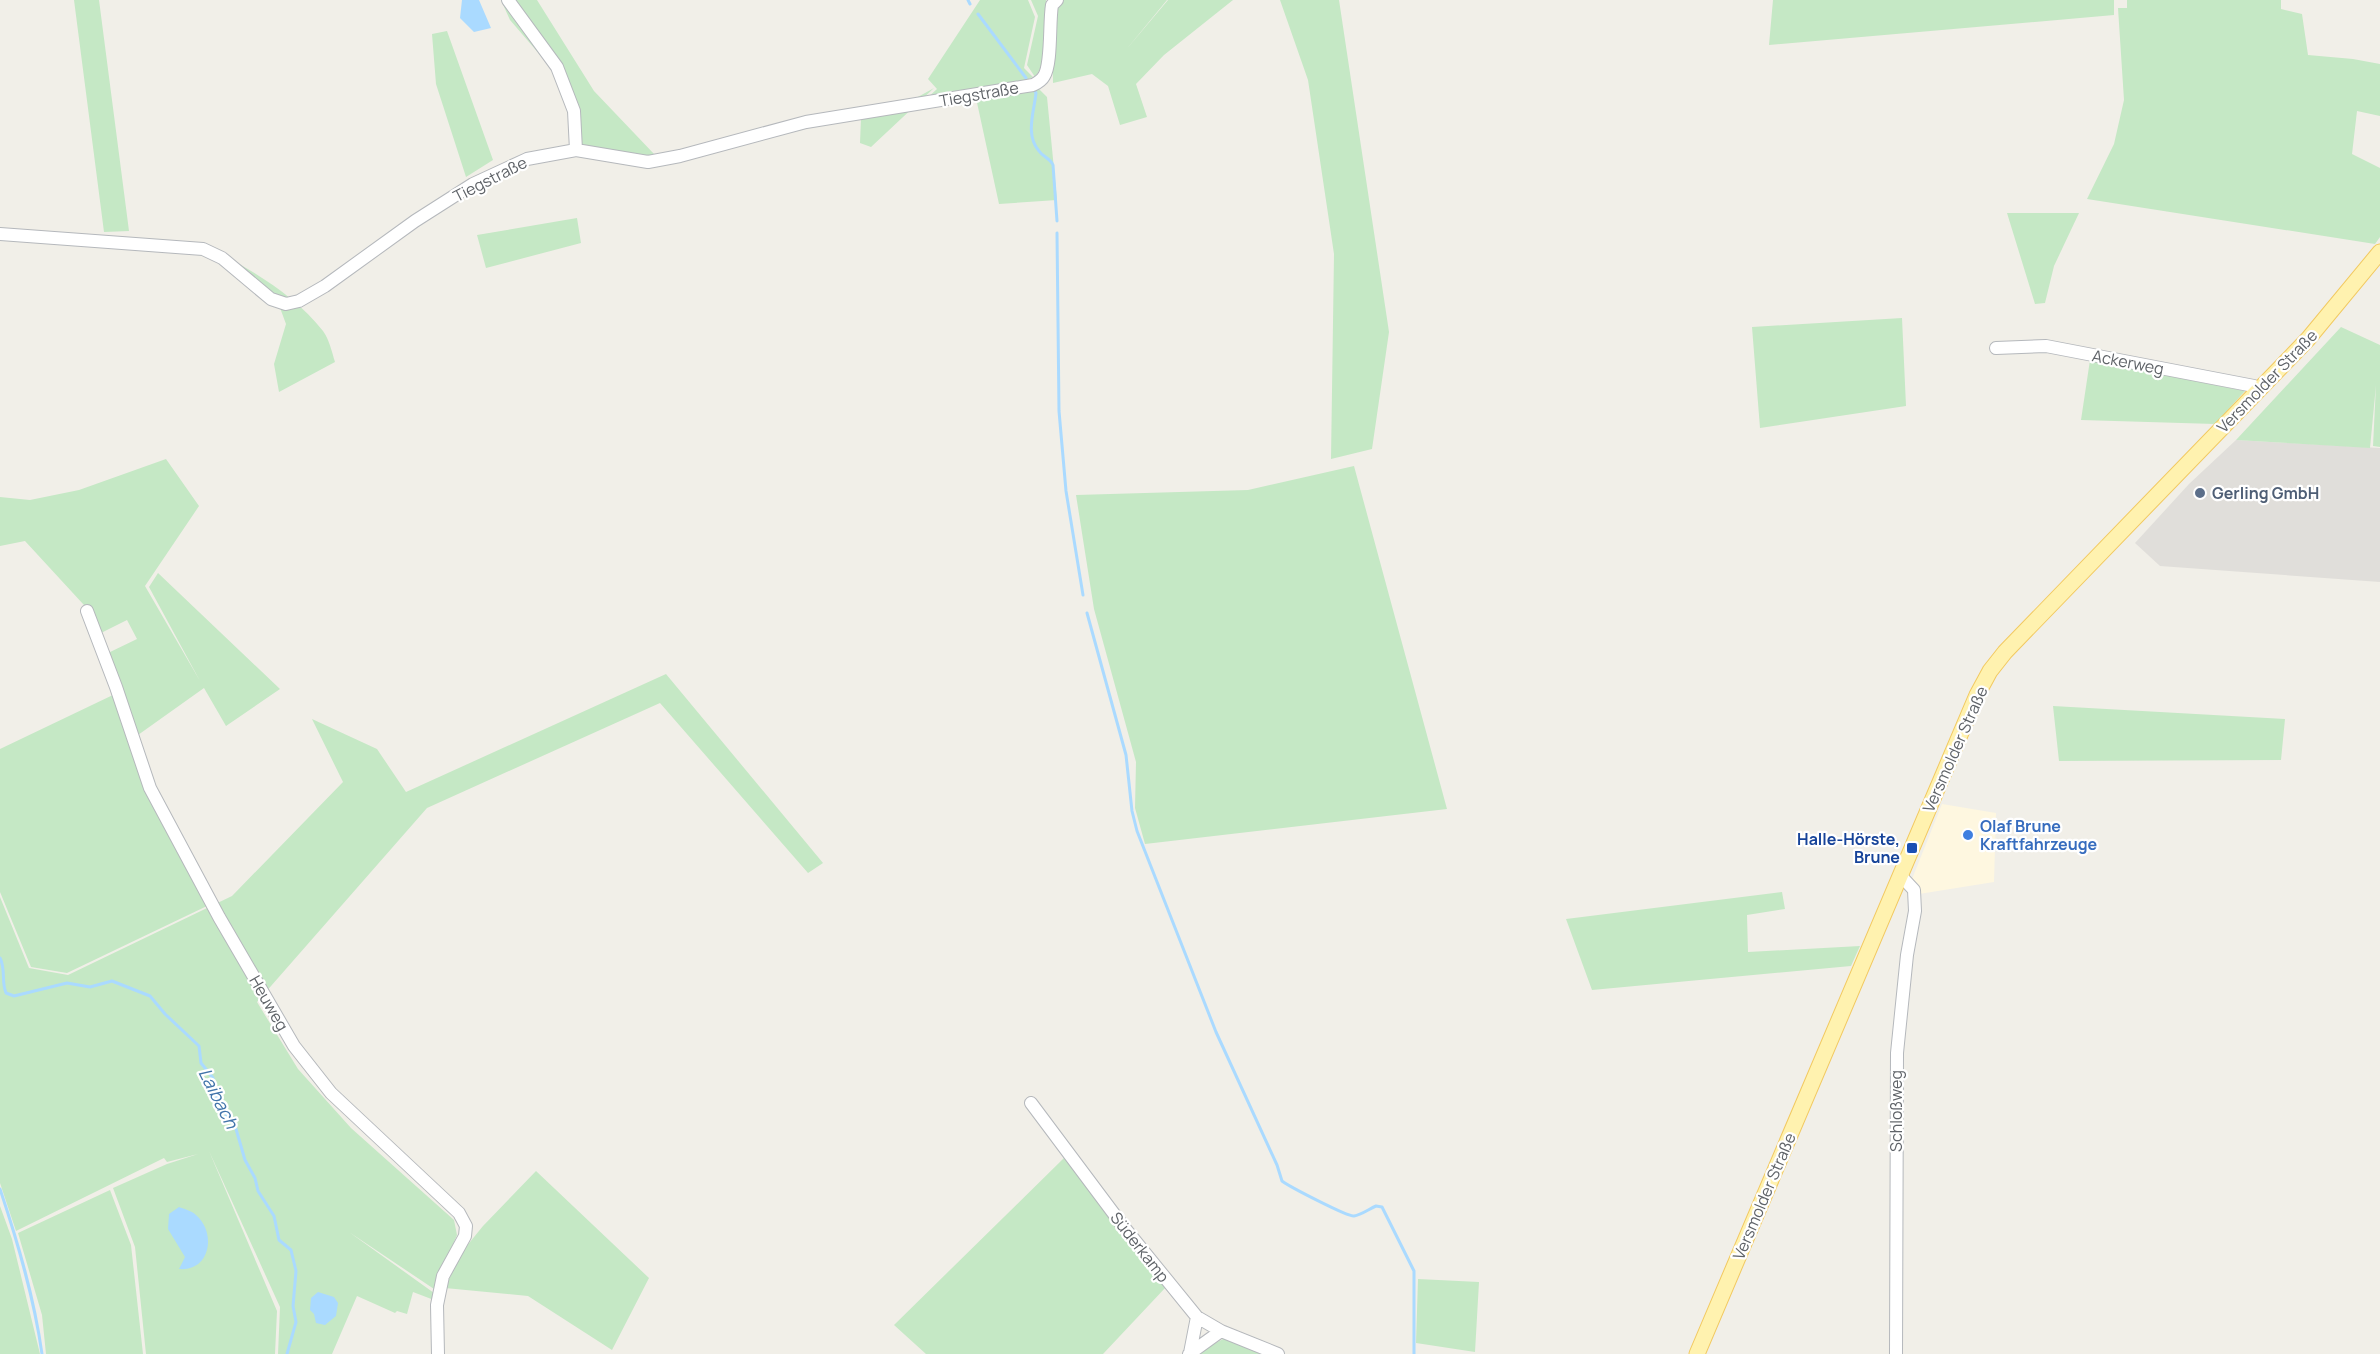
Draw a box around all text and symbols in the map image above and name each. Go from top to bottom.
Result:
street label: Tiegstraße [938,76,1020,112]
street label: Tiegstraße [449,151,531,207]
street label: Versmolder Straße [2212,324,2322,438]
street label: Ackerweg [2090,344,2166,380]
place label: Gerling GmbH [2212,482,2319,504]
marker: Gerling GmbH [2193,486,2207,500]
street label: Versmolder Straße [1917,682,1993,816]
place label: Olaf Brune Kraftfahrzeuge [1980,815,2098,855]
place label: Halle-Hörste, Brune [1797,828,1900,868]
marker: Olaf Brune Kraftfahrzeuge [1961,828,1975,842]
marker: Halle-Hörste, Brune [1905,841,1919,855]
street label: Heuweg [244,971,294,1035]
water label: Laibach [194,1064,245,1133]
street label: Schloßweg [1885,1070,1907,1152]
street label: Versmolder Straße [1727,1129,1801,1263]
street label: Süderkamp [1106,1207,1174,1287]

